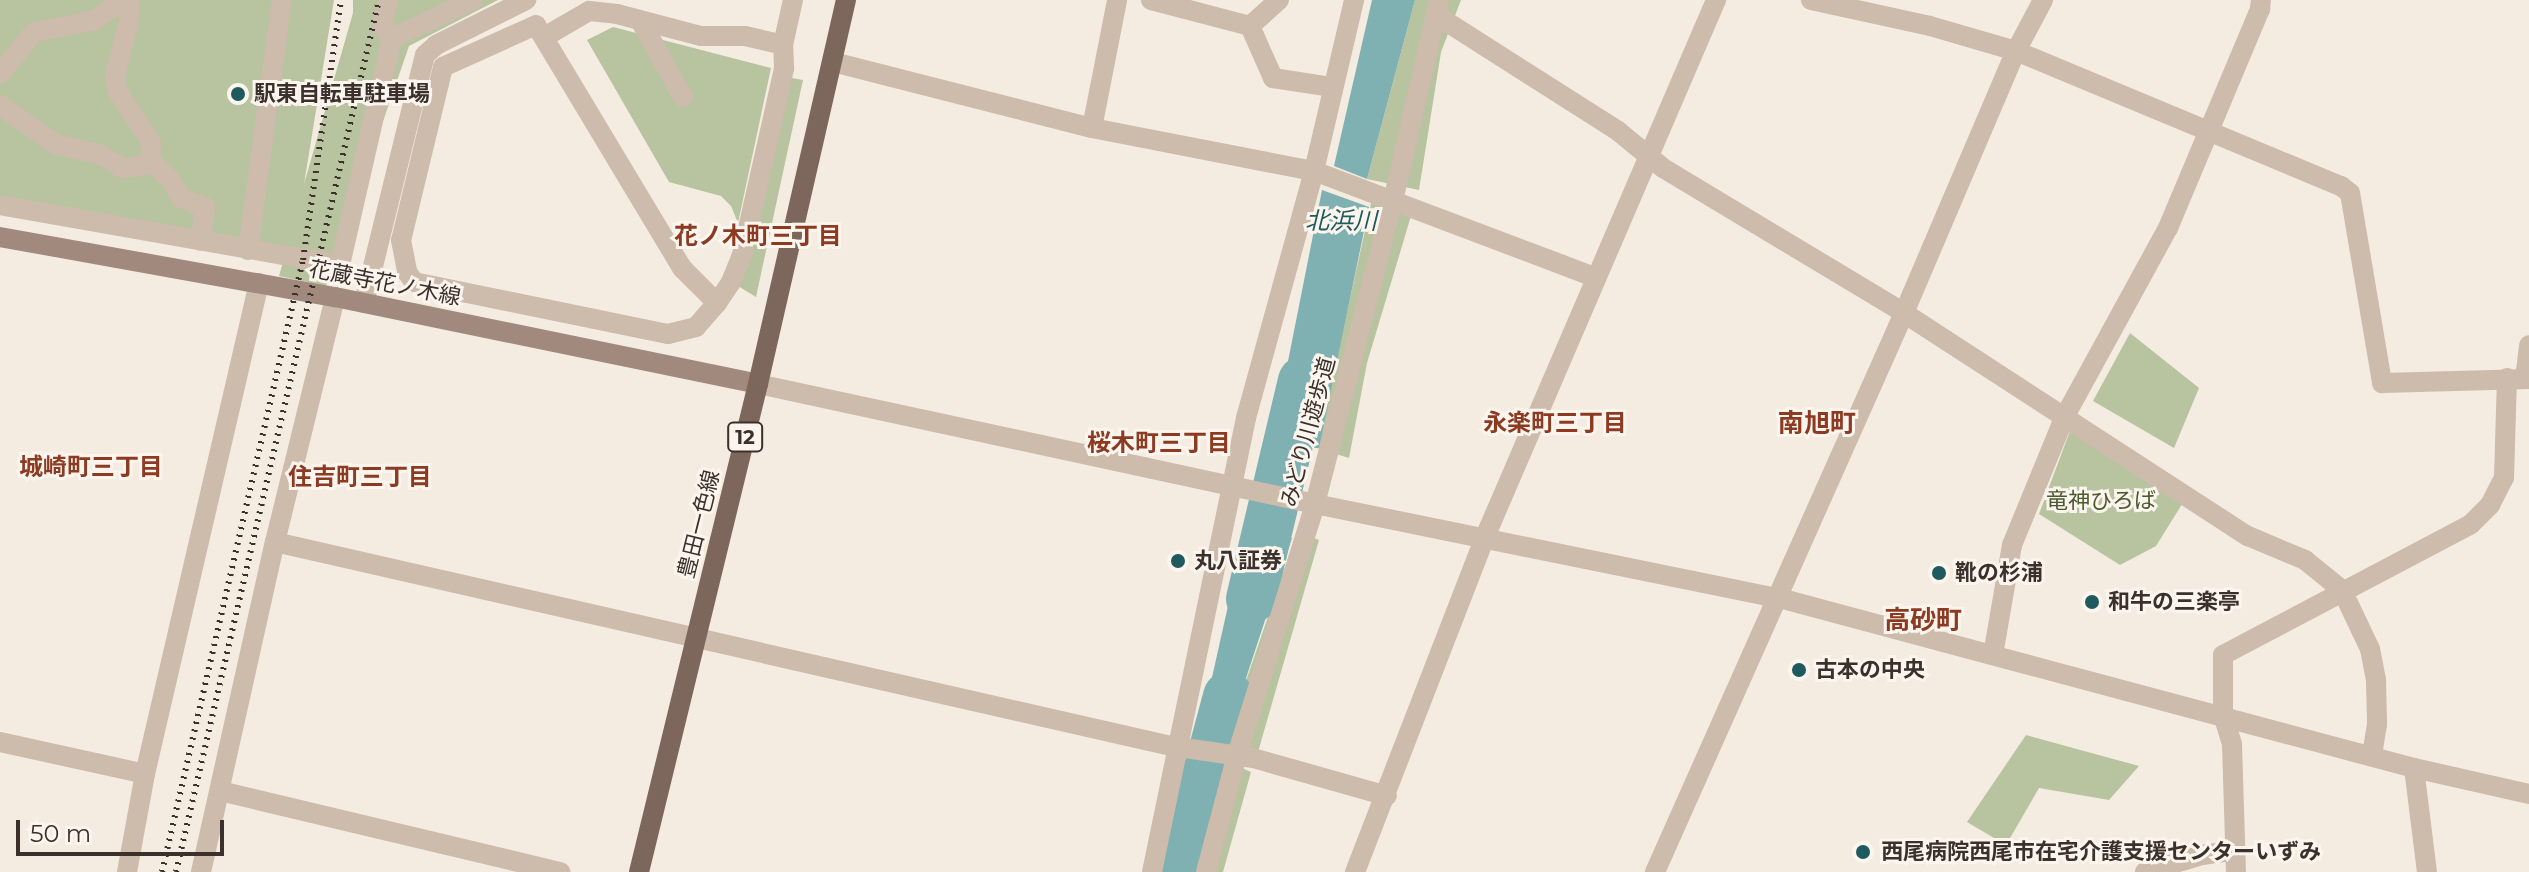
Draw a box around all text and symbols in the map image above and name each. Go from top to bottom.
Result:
place label: 駅東自転車駐車場 [254,81,430,107]
marker: 駅東自転車駐車場 [229,85,247,103]
water label: 北浜川 [1305,207,1377,235]
district label: 花ノ木町三丁目 [674,222,842,250]
street label: 花蔵寺花ノ木線 [307,255,463,311]
street label: みどり川遊歩道 [1275,354,1341,510]
district label: 南旭町 [1778,408,1856,440]
district label: 永楽町三丁目 [1483,409,1627,437]
road number: 12 [727,421,763,453]
district label: 桜木町三丁目 [1087,429,1231,457]
district label: 城崎町三丁目 [19,453,163,481]
district label: 住吉町三丁目 [288,463,432,491]
street label: 豊田一色線 [673,467,725,581]
park label: 竜神ひろば [2046,488,2156,514]
place label: 丸八証券 [1194,548,1282,574]
marker: 丸八証券 [1169,552,1187,570]
place label: 靴の杉浦 [1955,560,2043,586]
marker: 靴の杉浦 [1930,564,1948,582]
place label: 和牛の三楽亭 [2108,589,2240,615]
marker: 和牛の三楽亭 [2083,593,2101,611]
district label: 高砂町 [1884,605,1962,637]
place label: 古本の中央 [1815,657,1925,683]
marker: 古本の中央 [1790,661,1808,679]
scale bar [20,804,228,854]
text: 50 m [30,819,91,848]
place label: 西尾病院西尾市在宅介護支援センターいずみ [1881,839,2321,865]
marker: 西尾病院西尾市在宅介護支援センターいずみ [1852,841,1874,863]

